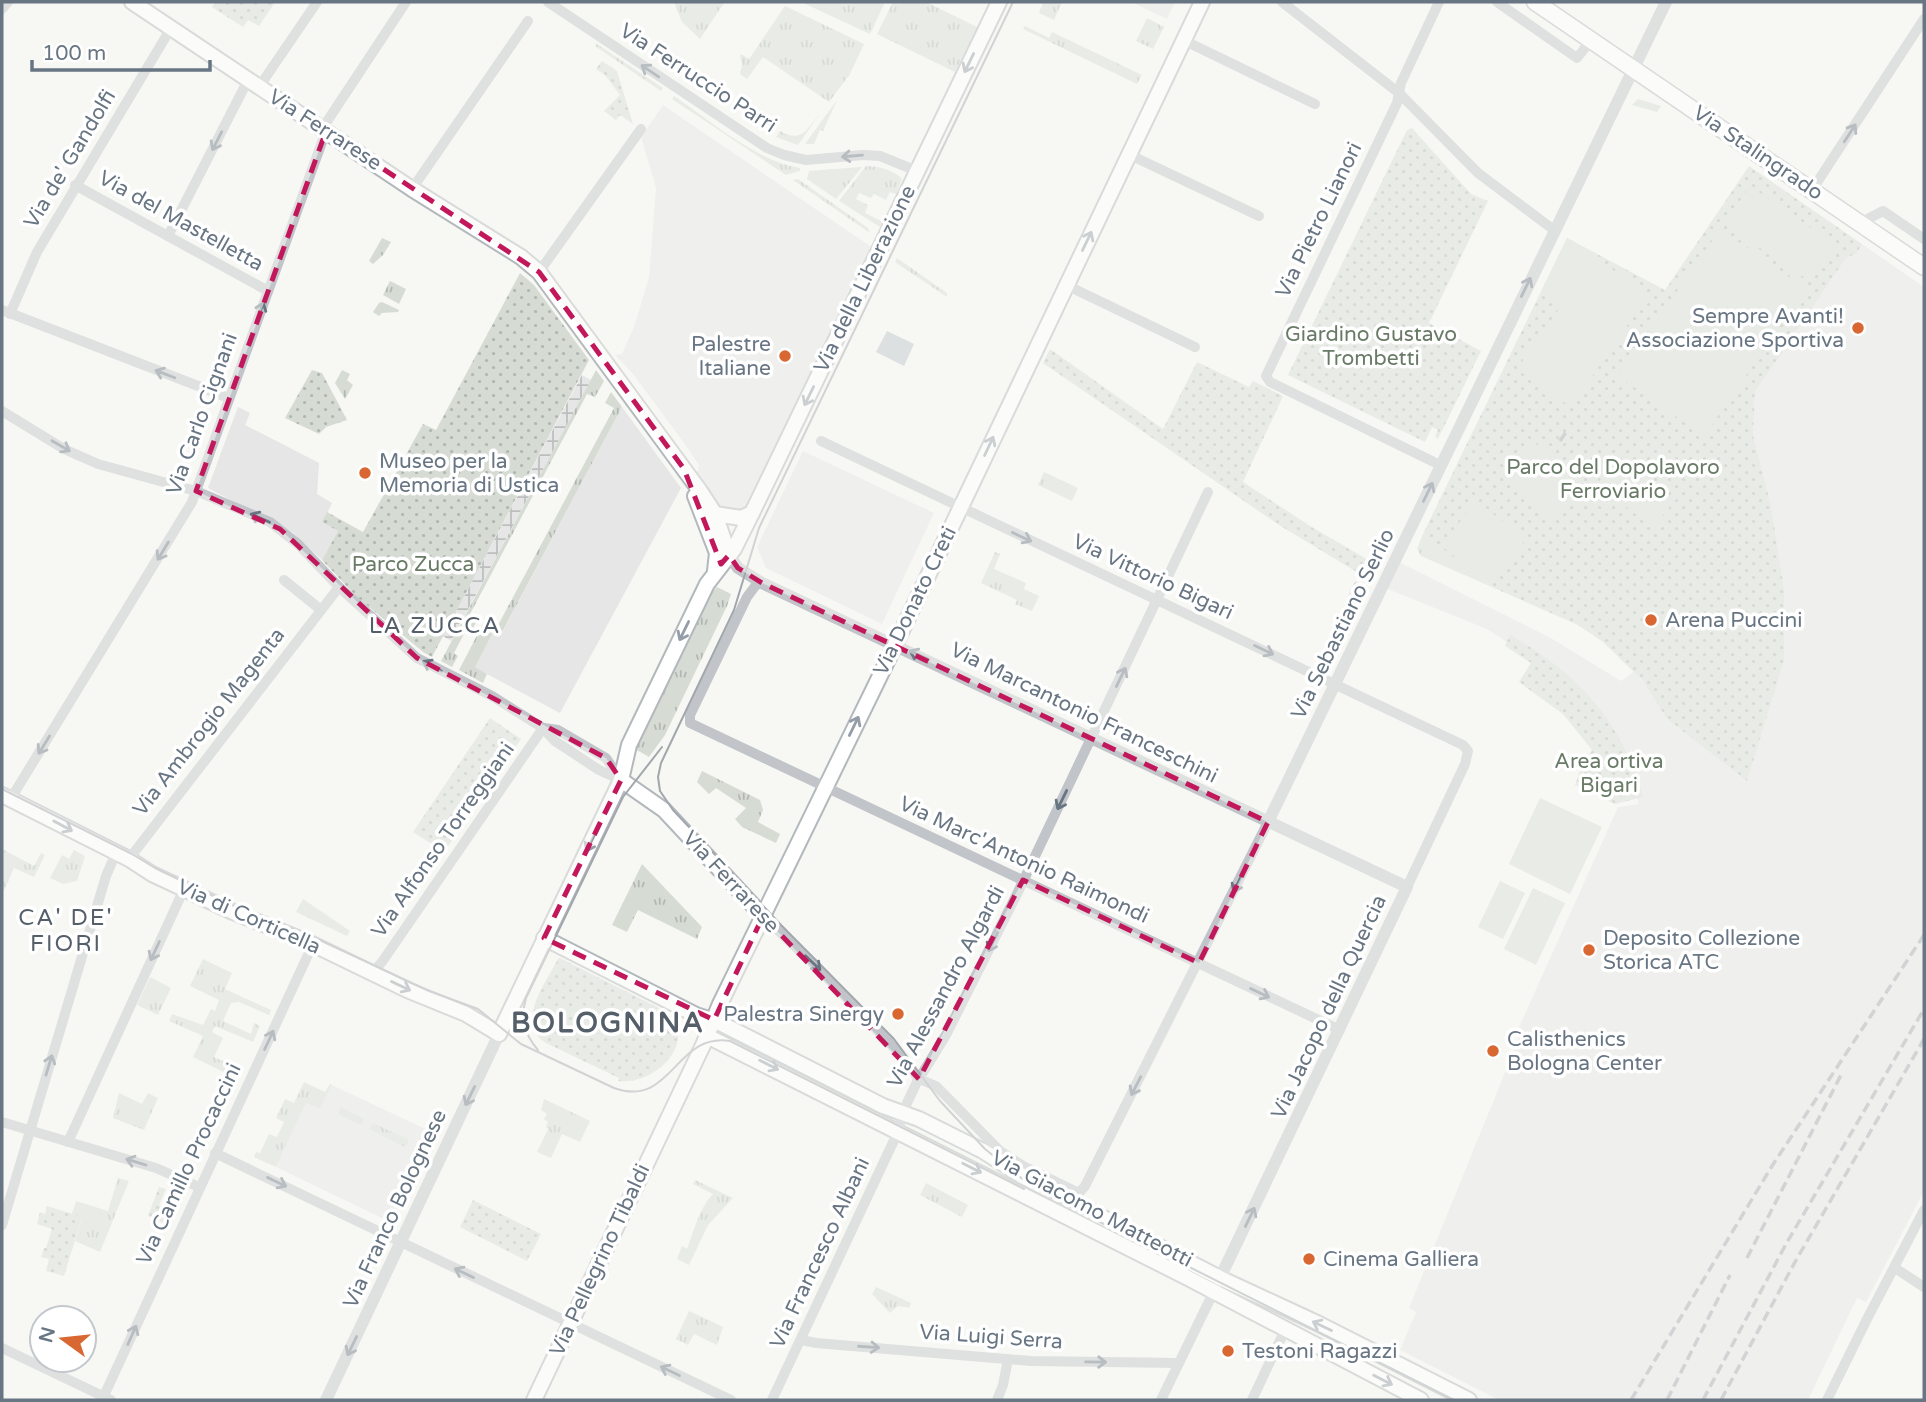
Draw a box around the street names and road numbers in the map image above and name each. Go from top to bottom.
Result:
street label: Via Ferruccio Parri [615,18,781,138]
street label: Via Ferrarese [264,84,386,176]
street label: Via de' Gandolfi [19,85,121,233]
street label: Via Stalingrado [1688,100,1828,206]
street label: Via Pietro Lianori [1271,138,1367,302]
street label: Via del Mastelletta [94,165,268,277]
street label: Via della Liberazione [809,181,921,377]
street label: Via Carlo Cignani [161,330,243,498]
street label: Via Donato Creti [868,522,962,680]
street label: Via Sebastiano Serlio [1286,525,1400,723]
street label: Via Vittorio Bigari [1069,529,1237,625]
street label: Via Ambrogio Magenta [128,623,290,821]
street label: Via Marcantonio Franceschini [946,637,1222,789]
street label: Via Alfonso Torreggiani [366,738,520,942]
street label: Via Marc'Antonio Raimondi [895,791,1153,929]
street label: Via Ferrarese [677,826,785,938]
street label: Via di Corticella [173,874,325,960]
street label: Via Alessandro Algardi [882,882,1010,1092]
street label: Via Jacopo della Quercia [1266,891,1392,1123]
street label: Via Camillo Procaccini [131,1059,247,1269]
street label: Via Franco Bolognese [338,1106,452,1312]
street label: Via Giacomo Matteotti [987,1145,1197,1273]
street label: Via Francesco Albani [765,1153,875,1353]
street label: Via Pellegrino Tibaldi [545,1160,655,1360]
street label: Via Luigi Serra [918,1320,1064,1354]

